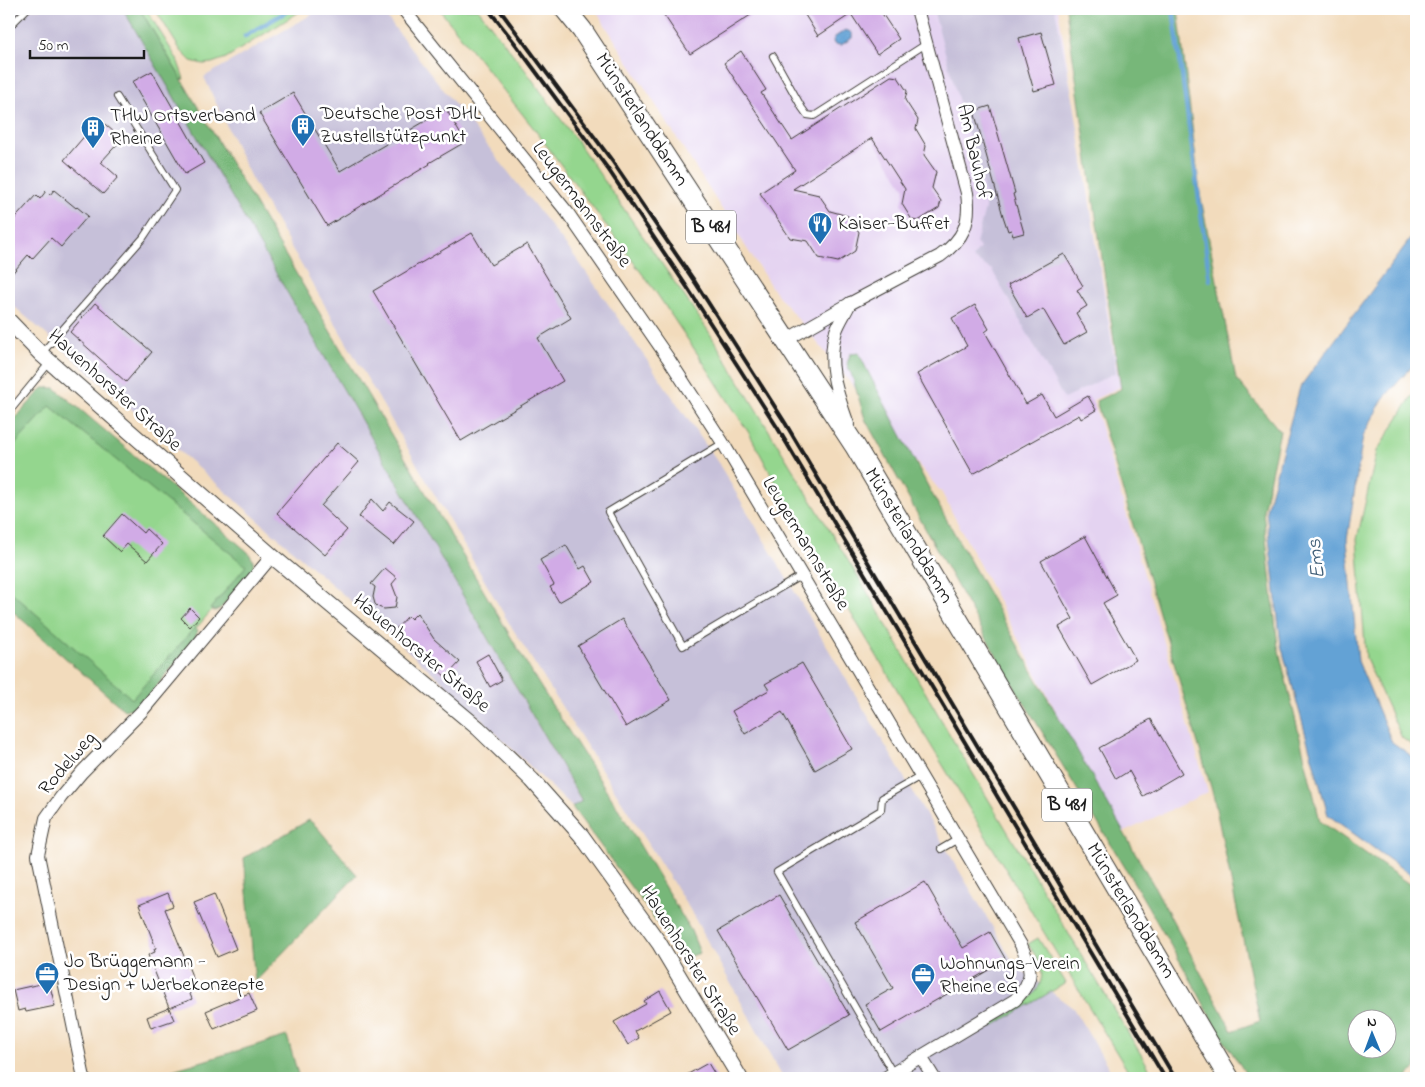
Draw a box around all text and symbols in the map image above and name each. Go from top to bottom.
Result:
scale bar [30,28,144,60]
text: 50 m [38,35,69,57]
street label: Münsterlanddamm [587,48,695,192]
place label: Deutsche Post DHL Zustellstützpunkt [319,100,481,152]
street label: Am Bauhof [948,101,998,204]
place label: THW Ortsverband Rheine [110,102,256,154]
building icon: Deutsche Post DHL Zustellstützpunkt [290,113,316,147]
building icon: THW Ortsverband Rheine [80,115,106,149]
street label: Leugermannstraße [523,136,638,275]
road number: B 481 [686,210,736,243]
place label: Kaiser-Buffet [838,210,950,239]
restaurant icon: Kaiser-Buffet [807,211,833,245]
street label: Hauenhorster Straße [40,323,188,459]
street label: Münsterlanddamm [856,463,960,609]
street label: Leugermannstraße [753,472,856,617]
water label: Ems [1300,537,1334,580]
street label: Hauenhorster Straße [346,588,496,720]
street label: Rodelweg [32,726,105,803]
road number: B 481 [1042,788,1092,822]
street label: Münsterlanddamm [1078,838,1182,984]
street label: Hauenhorster Straße [632,880,748,1042]
place label: Jo Brüggemann - Design + Werbekonzepte [63,948,264,1001]
place label: Wohnungs-Verein Rheine eG [940,950,1080,1002]
office icon: Jo Brüggemann - Design + Werbekonzepte [34,961,60,995]
office icon: Wohnungs-Verein Rheine eG [910,962,936,996]
north arrow [1348,1010,1398,1060]
text: N [1367,1012,1377,1033]

